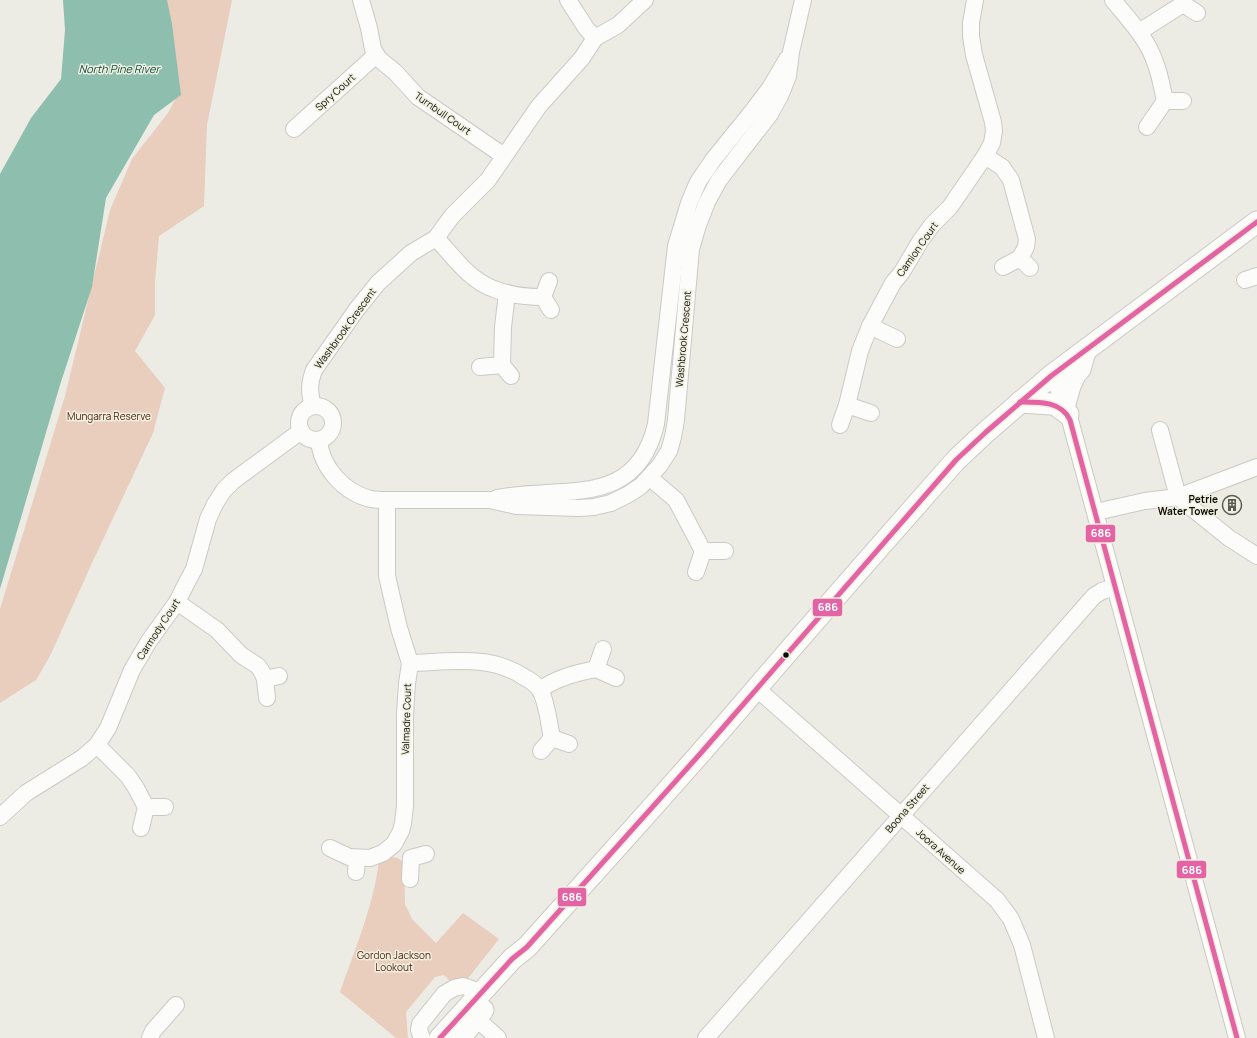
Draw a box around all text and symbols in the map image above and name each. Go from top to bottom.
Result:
water label: North Pine River [79,61,161,76]
street label: Spry Court [312,70,358,114]
street label: Turnbull Court [412,88,474,138]
street label: Camion Court [893,219,941,279]
street label: Washbrook Crescent [311,285,379,371]
street label: Washbrook Crescent [672,290,694,388]
park label: Mungarra Reserve [67,409,151,423]
place label: Petrie Water Tower [1158,492,1218,518]
building icon: Petrie Water Tower [1221,494,1243,516]
line badge: 686 [1085,524,1116,543]
text: 686 [1091,525,1111,540]
street label: Carmody Court [133,596,183,662]
line badge: 686 [812,598,843,617]
text: 686 [818,599,838,614]
unlabelled marker [781,650,791,660]
street label: Valmadre Court [398,683,414,755]
street label: Boona Street [882,780,932,836]
street label: Joora Avenue [913,825,969,877]
line badge: 686 [1176,860,1207,879]
text: 686 [1182,862,1202,877]
line badge: 686 [557,887,587,907]
text: 686 [562,889,582,904]
park label: Gordon Jackson Lookout [357,948,431,974]

